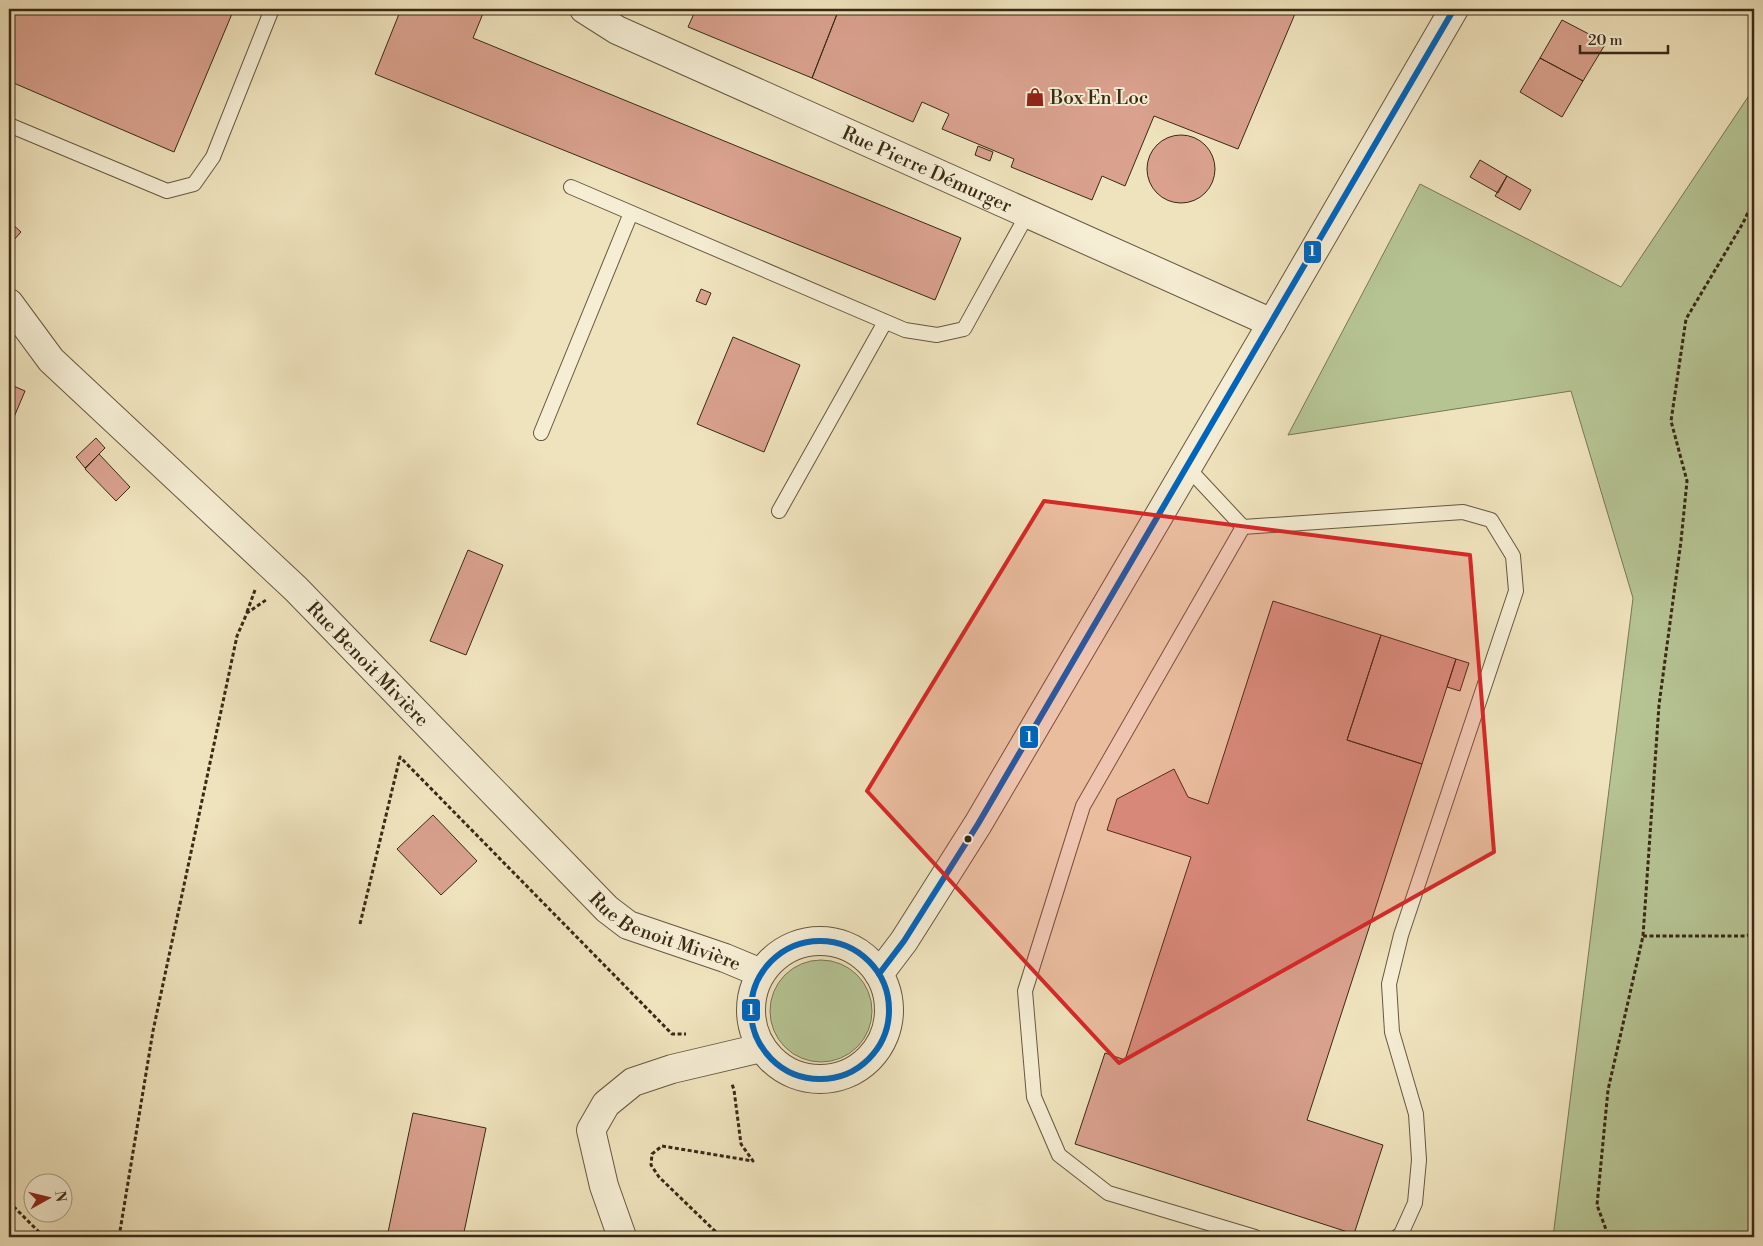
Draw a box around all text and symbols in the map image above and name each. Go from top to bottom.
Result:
scale bar [1580,22,1668,54]
text: 20 m [1588,31,1623,50]
shop icon: Box En Loc [1024,86,1046,108]
place label: Box En Loc [1049,86,1148,110]
street label: Rue Pierre Démurger [838,121,1016,218]
line badge: 1 [1303,240,1322,264]
text: 1 [1309,243,1316,261]
street label: Rue Benoit Mivière [301,597,434,732]
line badge: 1 [1019,725,1039,749]
text: 1 [1026,729,1033,747]
unlabelled marker [963,834,973,844]
street label: Rue Benoit Mivière [584,887,744,976]
line badge: 1 [741,998,761,1022]
text: 1 [748,1002,755,1020]
north arrow [22,1174,72,1224]
text: N [50,1190,70,1203]

